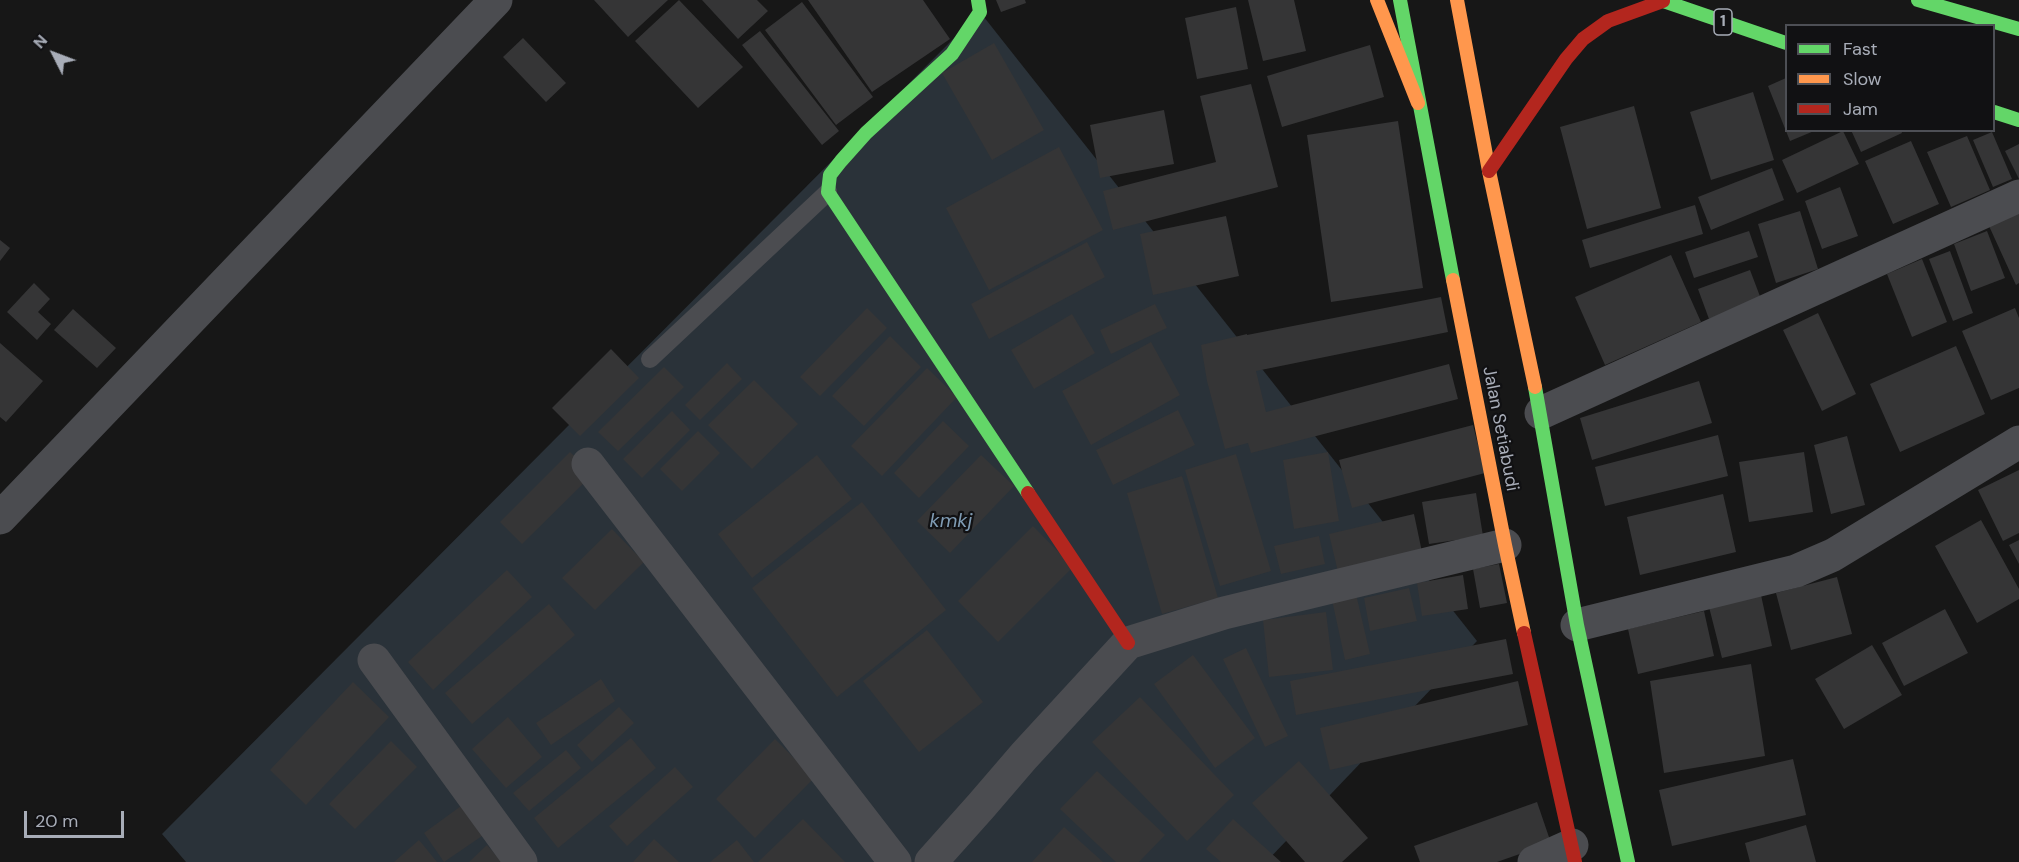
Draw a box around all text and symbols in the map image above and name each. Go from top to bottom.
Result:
road number: 1 [1714,9,1732,35]
north arrow [24,24,84,84]
legend [1785,24,1995,132]
text: N [29,30,52,53]
text: Fast [1843,37,1878,61]
text: Slow [1843,67,1882,91]
text: Jam [1843,97,1878,121]
street label: Jalan Setiabudi [1477,365,1523,493]
water label: kmkj [929,510,973,534]
scale bar [27,799,128,837]
text: 20 m [35,809,78,833]

